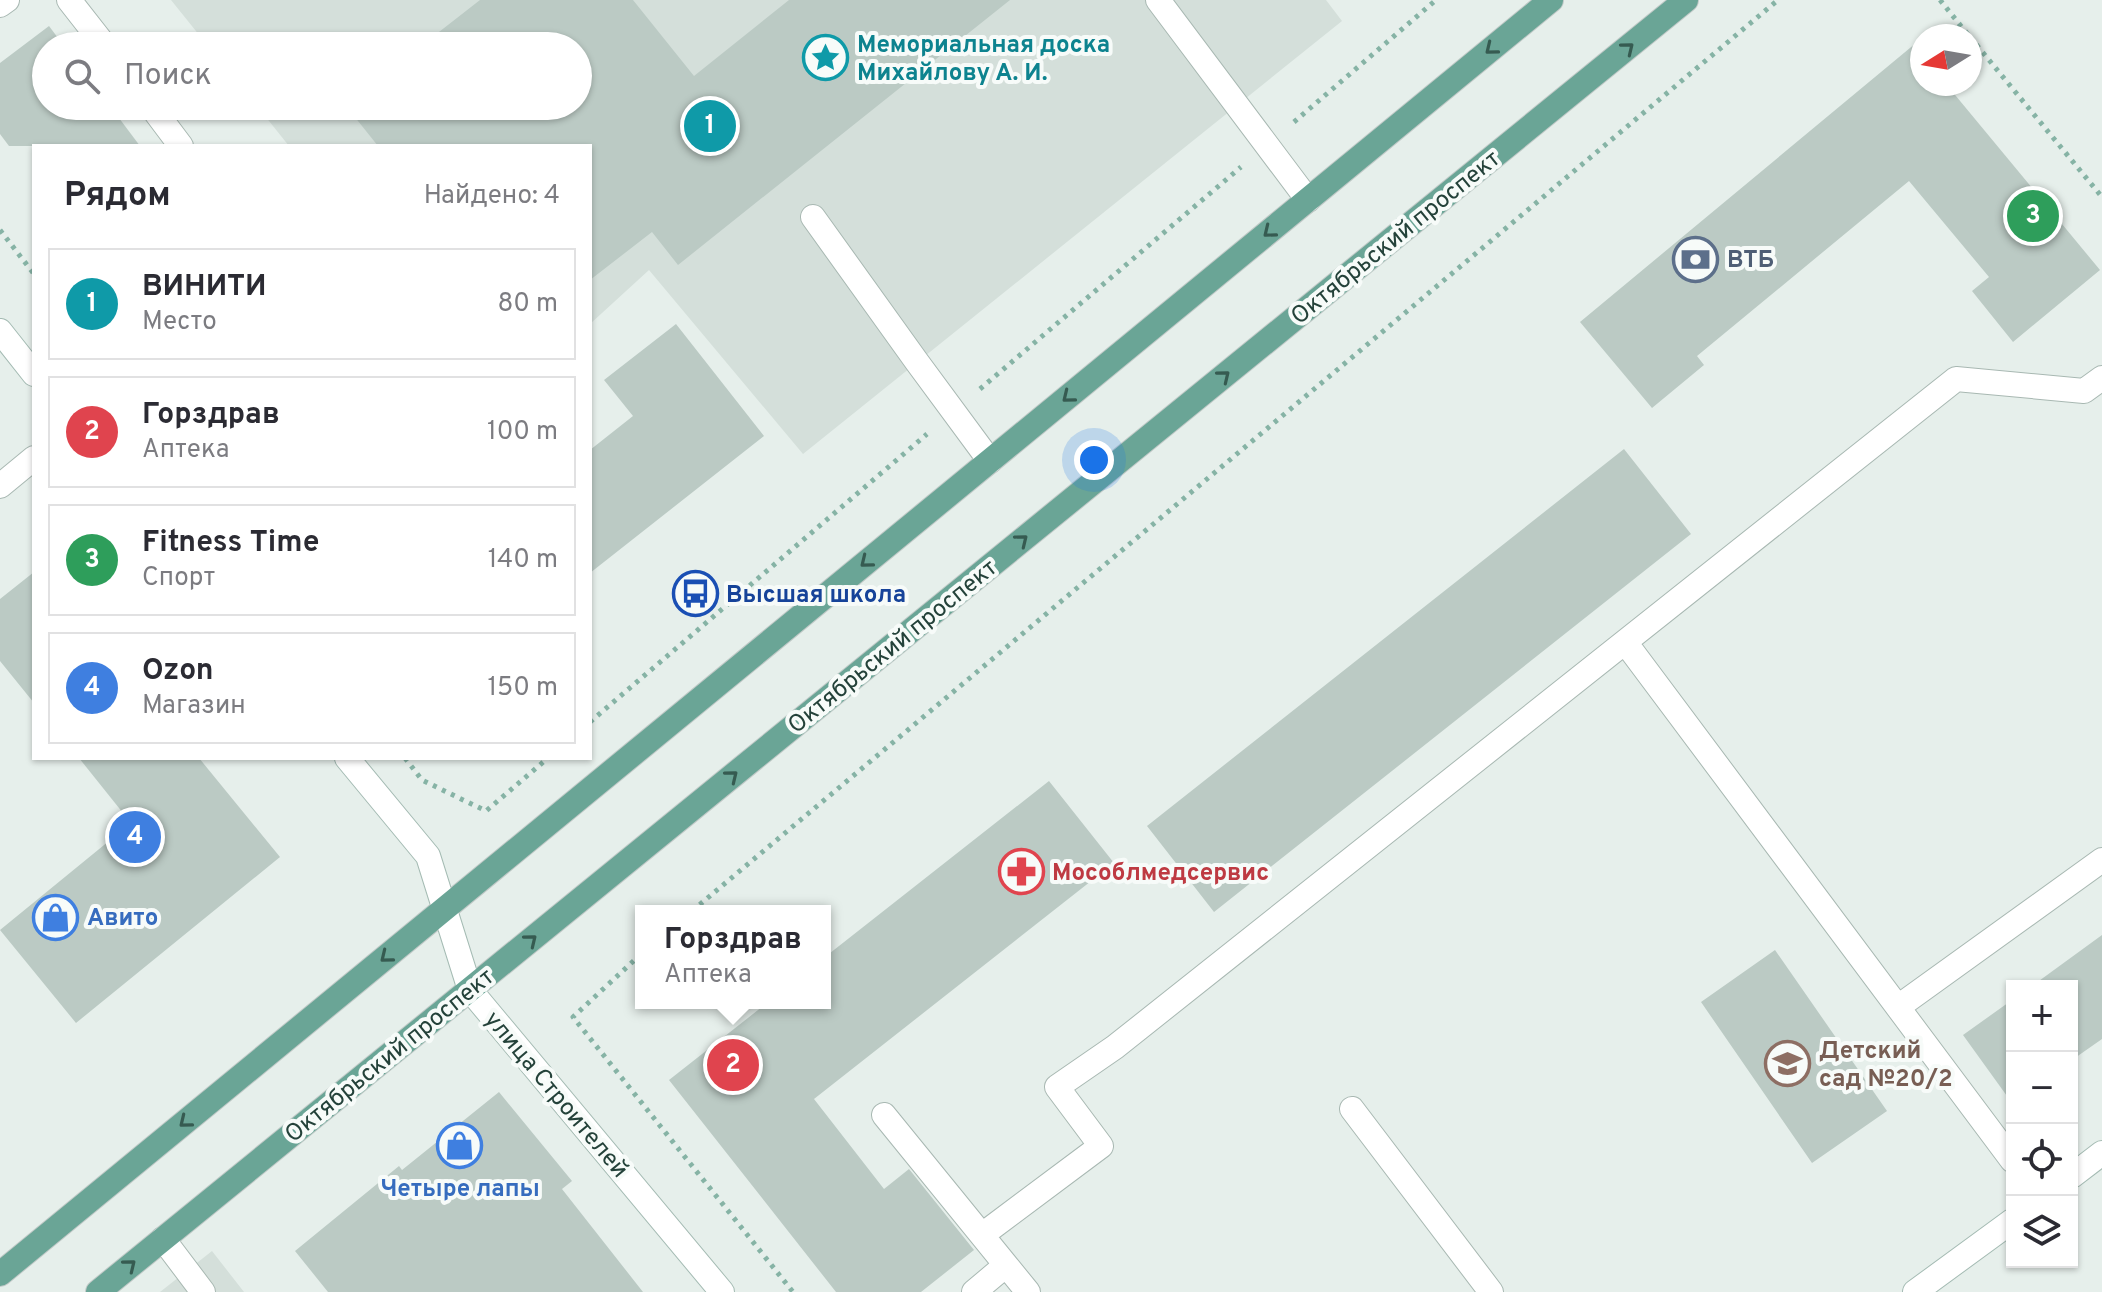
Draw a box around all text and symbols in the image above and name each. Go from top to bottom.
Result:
north arrow [1910,24,1982,96]
place label: Мемориальная доска Михайлову А. И. [857,31,1110,89]
search box [32,32,592,120]
place icon: Мемориальная доска Михайлову А. И. [802,34,850,82]
one-way arrow [1485,40,1500,54]
one-way arrow [1619,43,1634,57]
icon: search [60,54,104,98]
text: Поиск [124,58,212,95]
pin: 1 [684,96,736,156]
street label: Октябрьский проспект [1286,145,1507,332]
text: Рядом [64,175,171,218]
text: Найдено: 4 [424,180,560,213]
pin: 3 [2007,186,2059,246]
one-way arrow [1263,222,1278,237]
bank icon: ВТБ [1672,235,1720,283]
place label: ВТБ [1727,246,1774,276]
text: ВИНИТИ [142,269,267,306]
text: 1 [87,288,97,321]
text: 80 m [498,288,558,321]
text: Место [142,306,217,339]
one-way arrow [1214,372,1229,386]
one-way arrow [1062,387,1077,402]
text: Горздрав [142,397,280,434]
text: 2 [84,416,100,449]
text: 100 m [487,416,558,449]
text: Аптека [142,434,230,467]
your location [1074,440,1114,480]
text: Fitness Time [142,525,319,562]
one-way arrow [1013,536,1028,550]
text: 3 [84,544,100,577]
text: 140 m [488,544,558,577]
one-way arrow [861,552,876,567]
street label: Октябрьский проспект [783,554,1004,741]
text: Спорт [142,562,215,595]
bus stop icon: Высшая школа [671,570,719,618]
place label: Высшая школа [726,581,906,611]
text: Ozon [142,653,214,690]
text: 4 [84,672,100,705]
text: 150 m [487,672,558,705]
text: Магазин [142,690,246,723]
one-way arrow [723,771,737,786]
pin: 4 [109,807,161,867]
pharmacy icon: Мособлмедсервис [997,848,1045,896]
place label: Мособлмедсервис [1052,859,1269,889]
shop icon: Авито [32,893,80,941]
place label: Авито [87,904,158,934]
popup [635,905,831,1009]
text: Горздрав [664,922,802,959]
one-way arrow [521,935,536,950]
one-way arrow [381,947,395,962]
text: Аптека [664,959,752,992]
street label: Октябрьский проспект [280,963,501,1150]
map controls [2006,980,2078,1268]
button: + [2006,980,2078,1052]
street label: улица Строителей [477,1006,634,1185]
pin: 2 [707,1035,759,1095]
place label: Детский сад №20/2 [1819,1037,1953,1095]
school or university icon: Детский сад №20/2 [1764,1040,1812,1088]
button: − [2006,1052,2078,1124]
one-way arrow [179,1112,194,1127]
shop icon: Четыре лапы [436,1122,484,1170]
button: locate [2006,1124,2078,1196]
place label: Четыре лапы [380,1175,540,1205]
button: layers [2006,1196,2078,1268]
one-way arrow [121,1261,136,1275]

